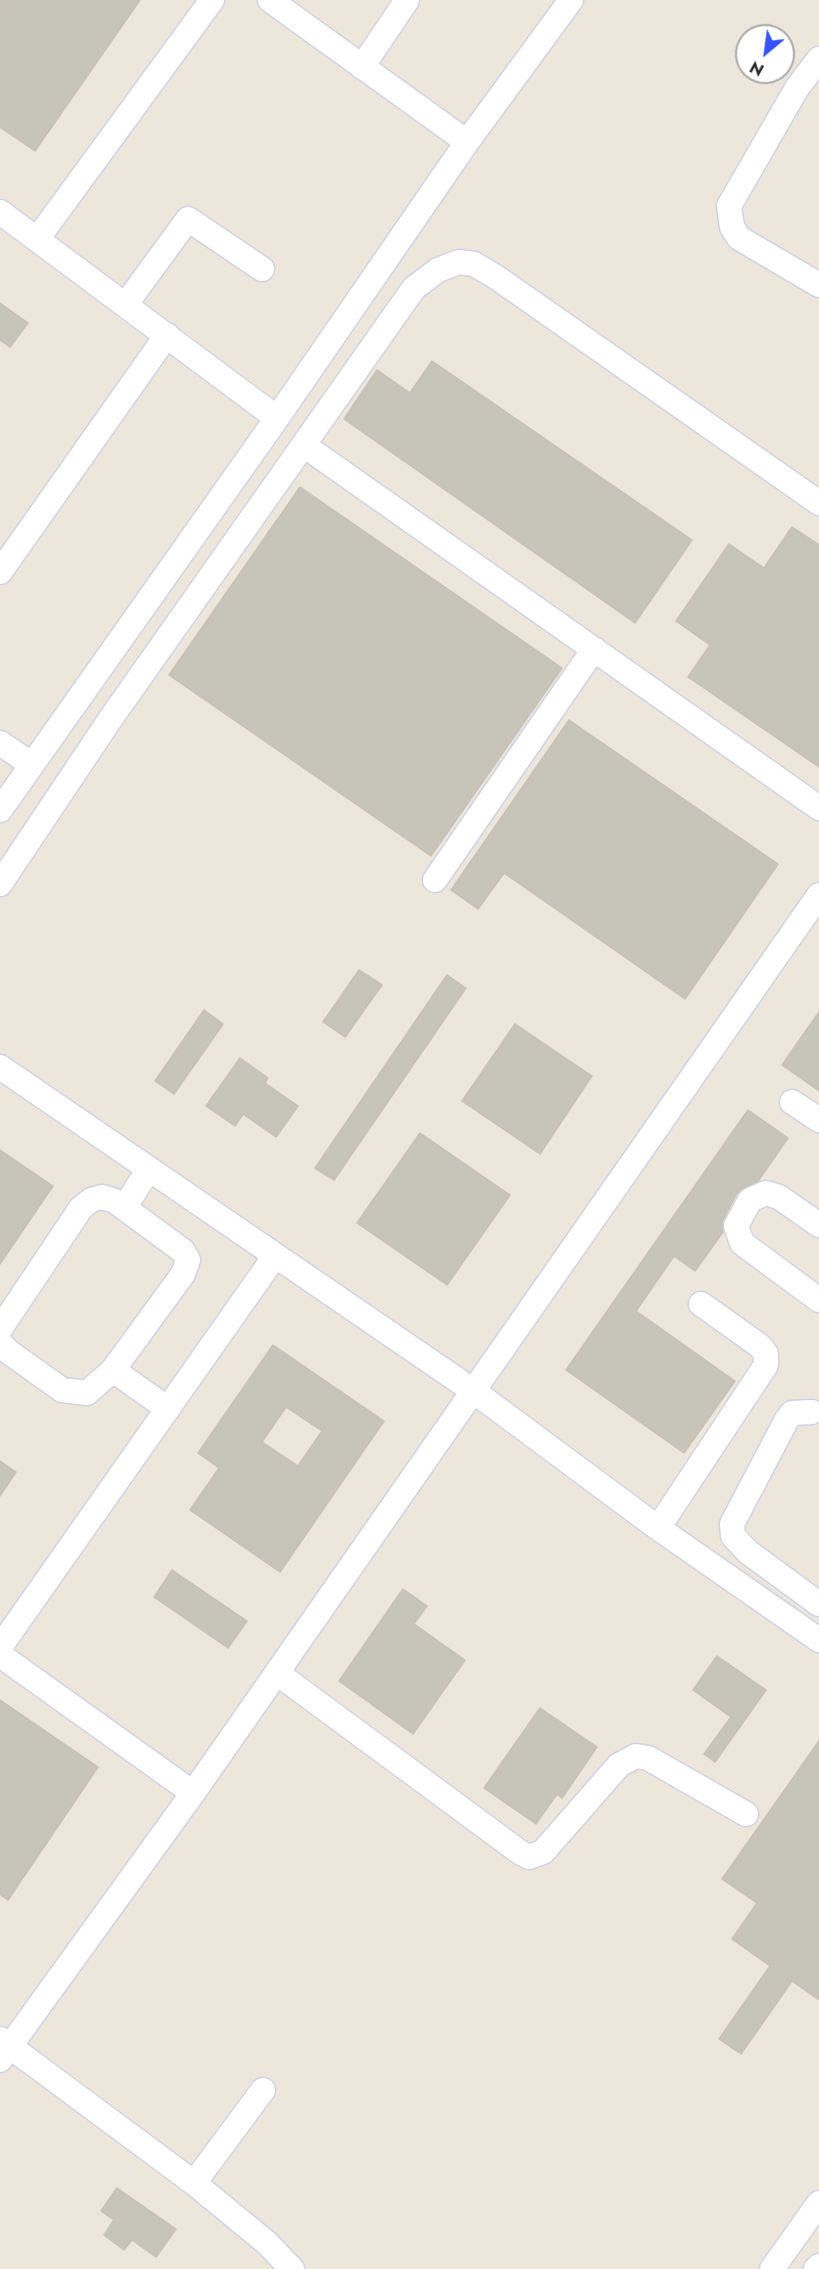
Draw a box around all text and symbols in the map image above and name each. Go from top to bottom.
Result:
north arrow [735,24,795,84]
text: N [746,55,768,82]

